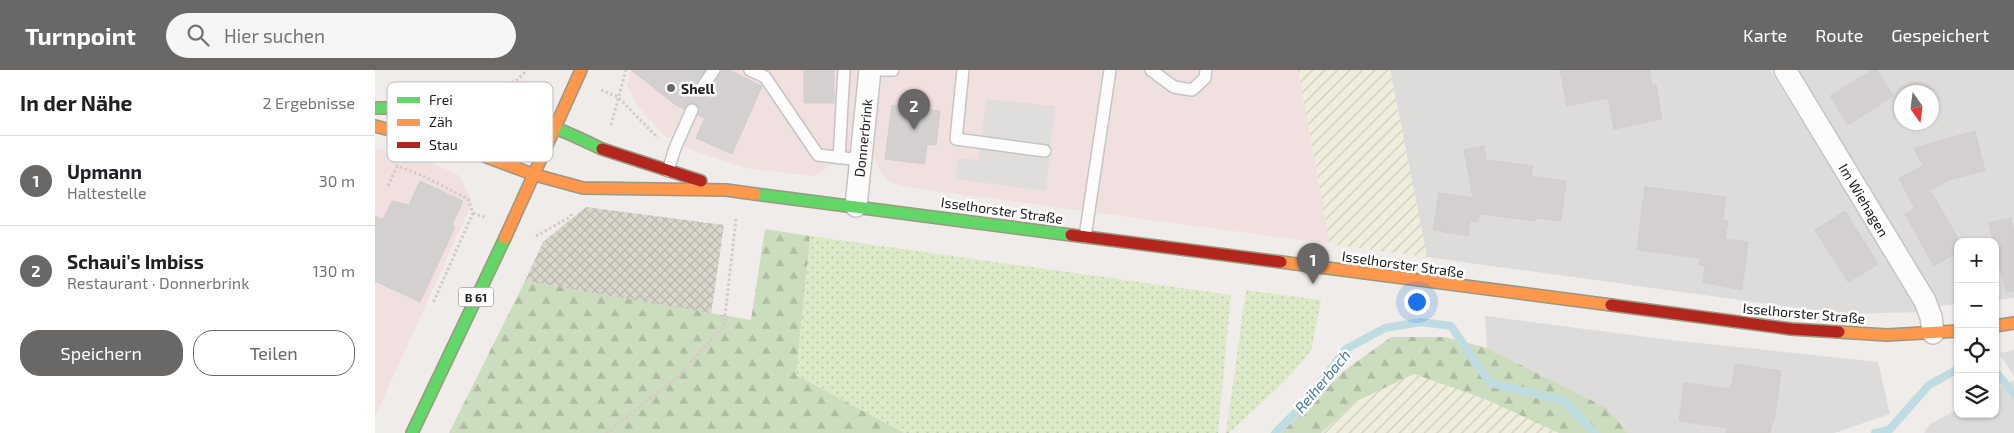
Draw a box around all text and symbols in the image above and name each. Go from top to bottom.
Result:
search box [166,13,516,58]
text: Turnpoint [25,21,136,50]
icon: search [184,21,212,49]
text: Hier suchen [224,24,325,47]
text: Karte [1743,24,1787,46]
text: Route [1815,24,1863,46]
text: Gespeichert [1891,24,1989,46]
place label: Shell [681,80,715,97]
legend [387,82,553,162]
marker: Shell [665,82,677,94]
north arrow [1894,85,1939,130]
pin: 2 [898,89,930,130]
text: In der Nähe [20,90,132,115]
text: Frei [429,91,453,108]
text: 2 Ergebnisse [262,93,355,112]
street label: Donnerbrink [850,98,876,178]
text: Zäh [429,113,453,130]
text: Stau [429,136,458,153]
text: Upmann [67,160,142,183]
street label: Im Wiehagen [1836,160,1892,240]
text: 1 [33,171,39,190]
text: 30 m [319,171,355,190]
text: Haltestelle [67,183,147,202]
street label: Isselhorster Straße [940,193,1064,227]
map controls [1954,238,1999,418]
button: + [1954,238,1999,283]
pin: 1 [1297,243,1329,284]
street label: Isselhorster Straße [1341,247,1465,281]
text: Schaui's Imbiss [67,250,204,273]
text: 2 [31,261,41,280]
text: 130 m [313,261,355,280]
text: Restaurant · Donnerbrink [67,273,249,292]
button: − [1954,283,1999,328]
road number: B 61 [459,288,493,306]
your location [1404,289,1430,315]
street label: Isselhorster Straße [1742,299,1866,327]
button: locate [1954,328,1999,373]
button: Speichern [20,330,183,376]
button: Teilen [193,330,355,376]
water label: Reiherbach [1290,346,1354,416]
button: layers [1954,373,1999,418]

